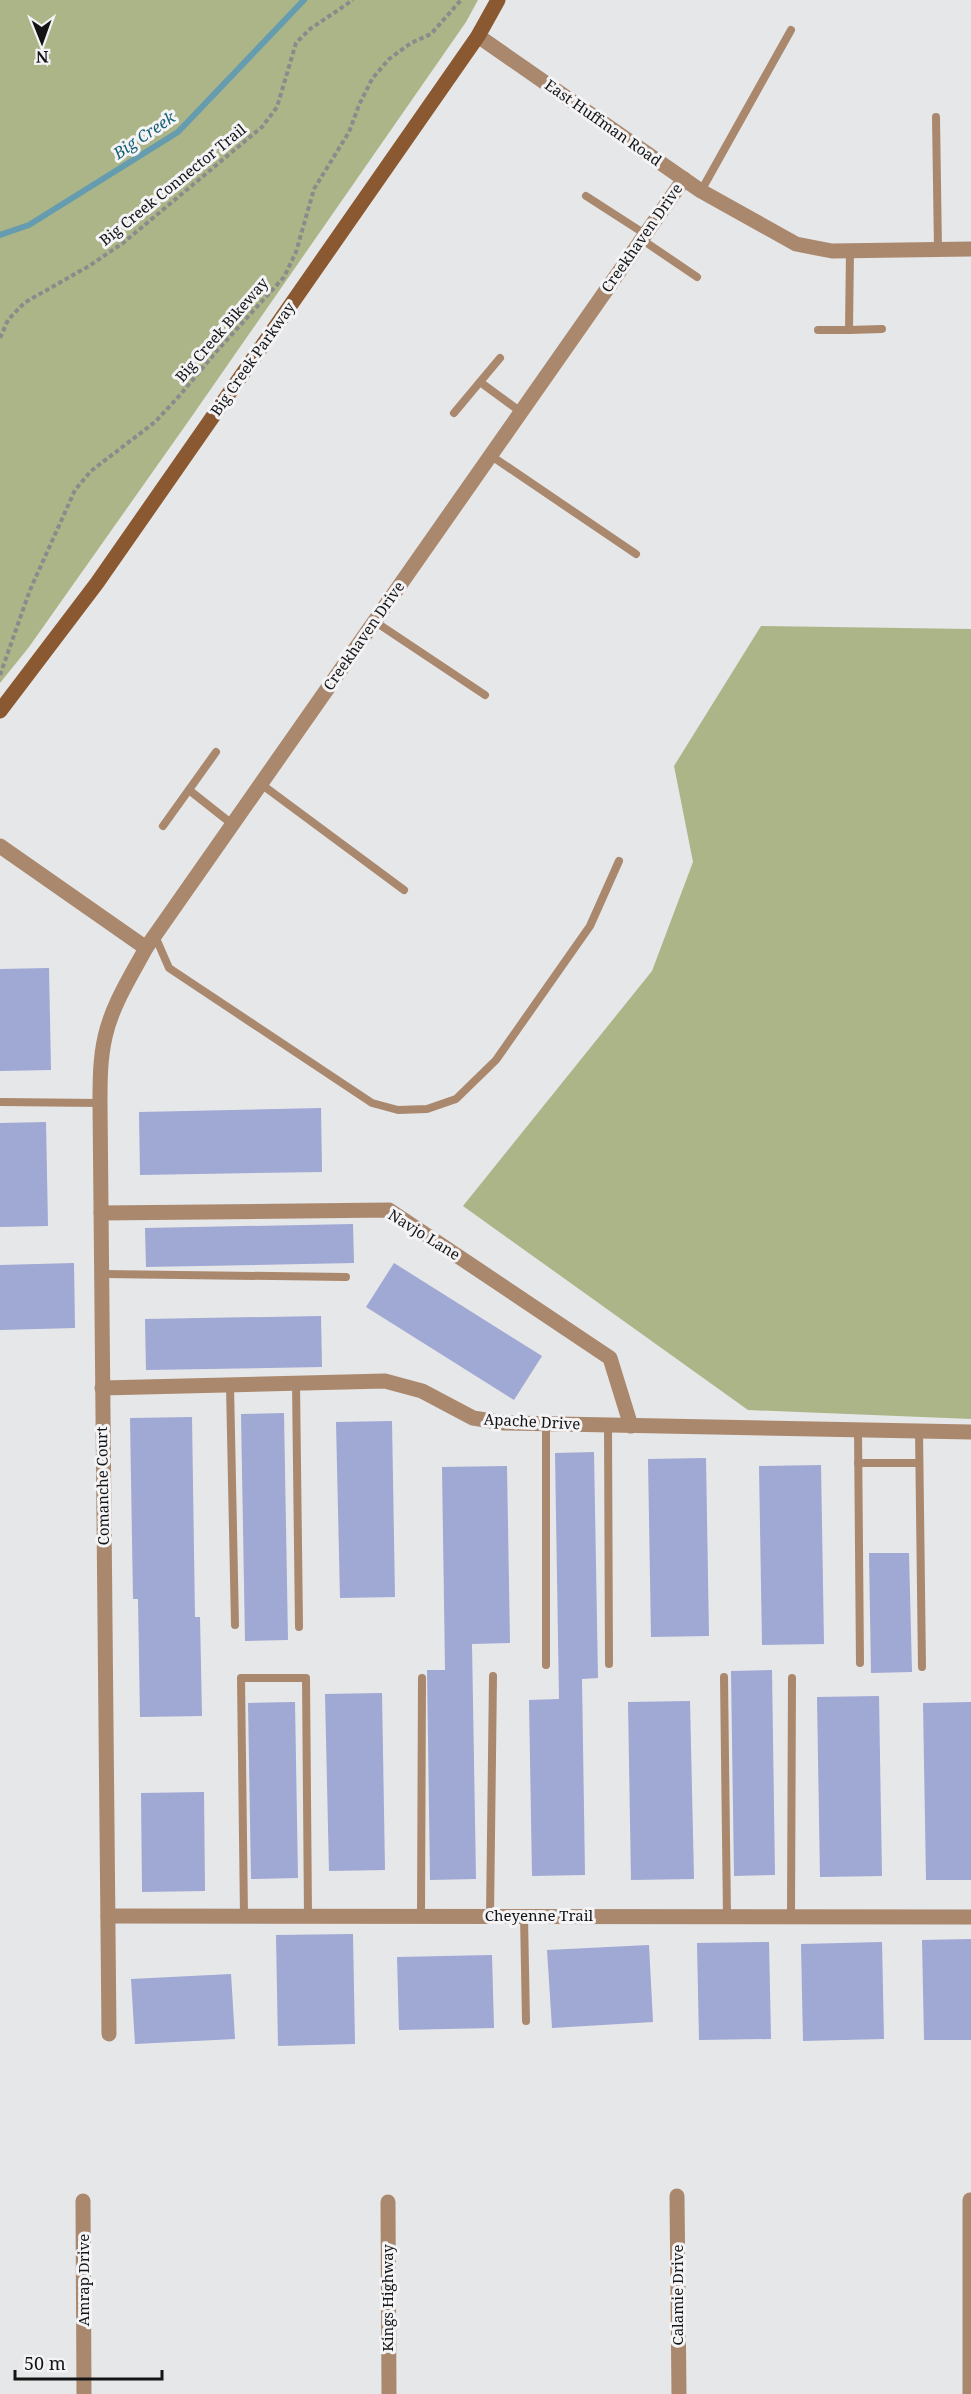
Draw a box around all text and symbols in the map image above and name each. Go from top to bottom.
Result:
north arrow [12,12,72,72]
text: N [35,46,49,68]
street label: East Huffman Road [541,74,666,170]
water label: Big Creek [108,106,180,164]
street label: Big Creek Connector Trail [95,119,250,250]
street label: Creekhaven Drive [596,179,686,296]
street label: Big Creek Bikeway [170,272,273,386]
street label: Big Creek Parkway [205,297,299,419]
street label: Creekhaven Drive [318,577,408,694]
street label: Navjo Lane [385,1204,464,1264]
street label: Apache Drive [483,1408,581,1434]
street label: Comanche Court [91,1426,113,1546]
street label: Cheyenne Trail [485,1905,594,1925]
street label: Amrap Drive [73,2234,93,2326]
street label: Kings Highway [377,2244,397,2352]
street label: Calamie Drive [667,2244,687,2346]
scale bar [15,2343,162,2381]
text: 50 m [24,2351,66,2375]

